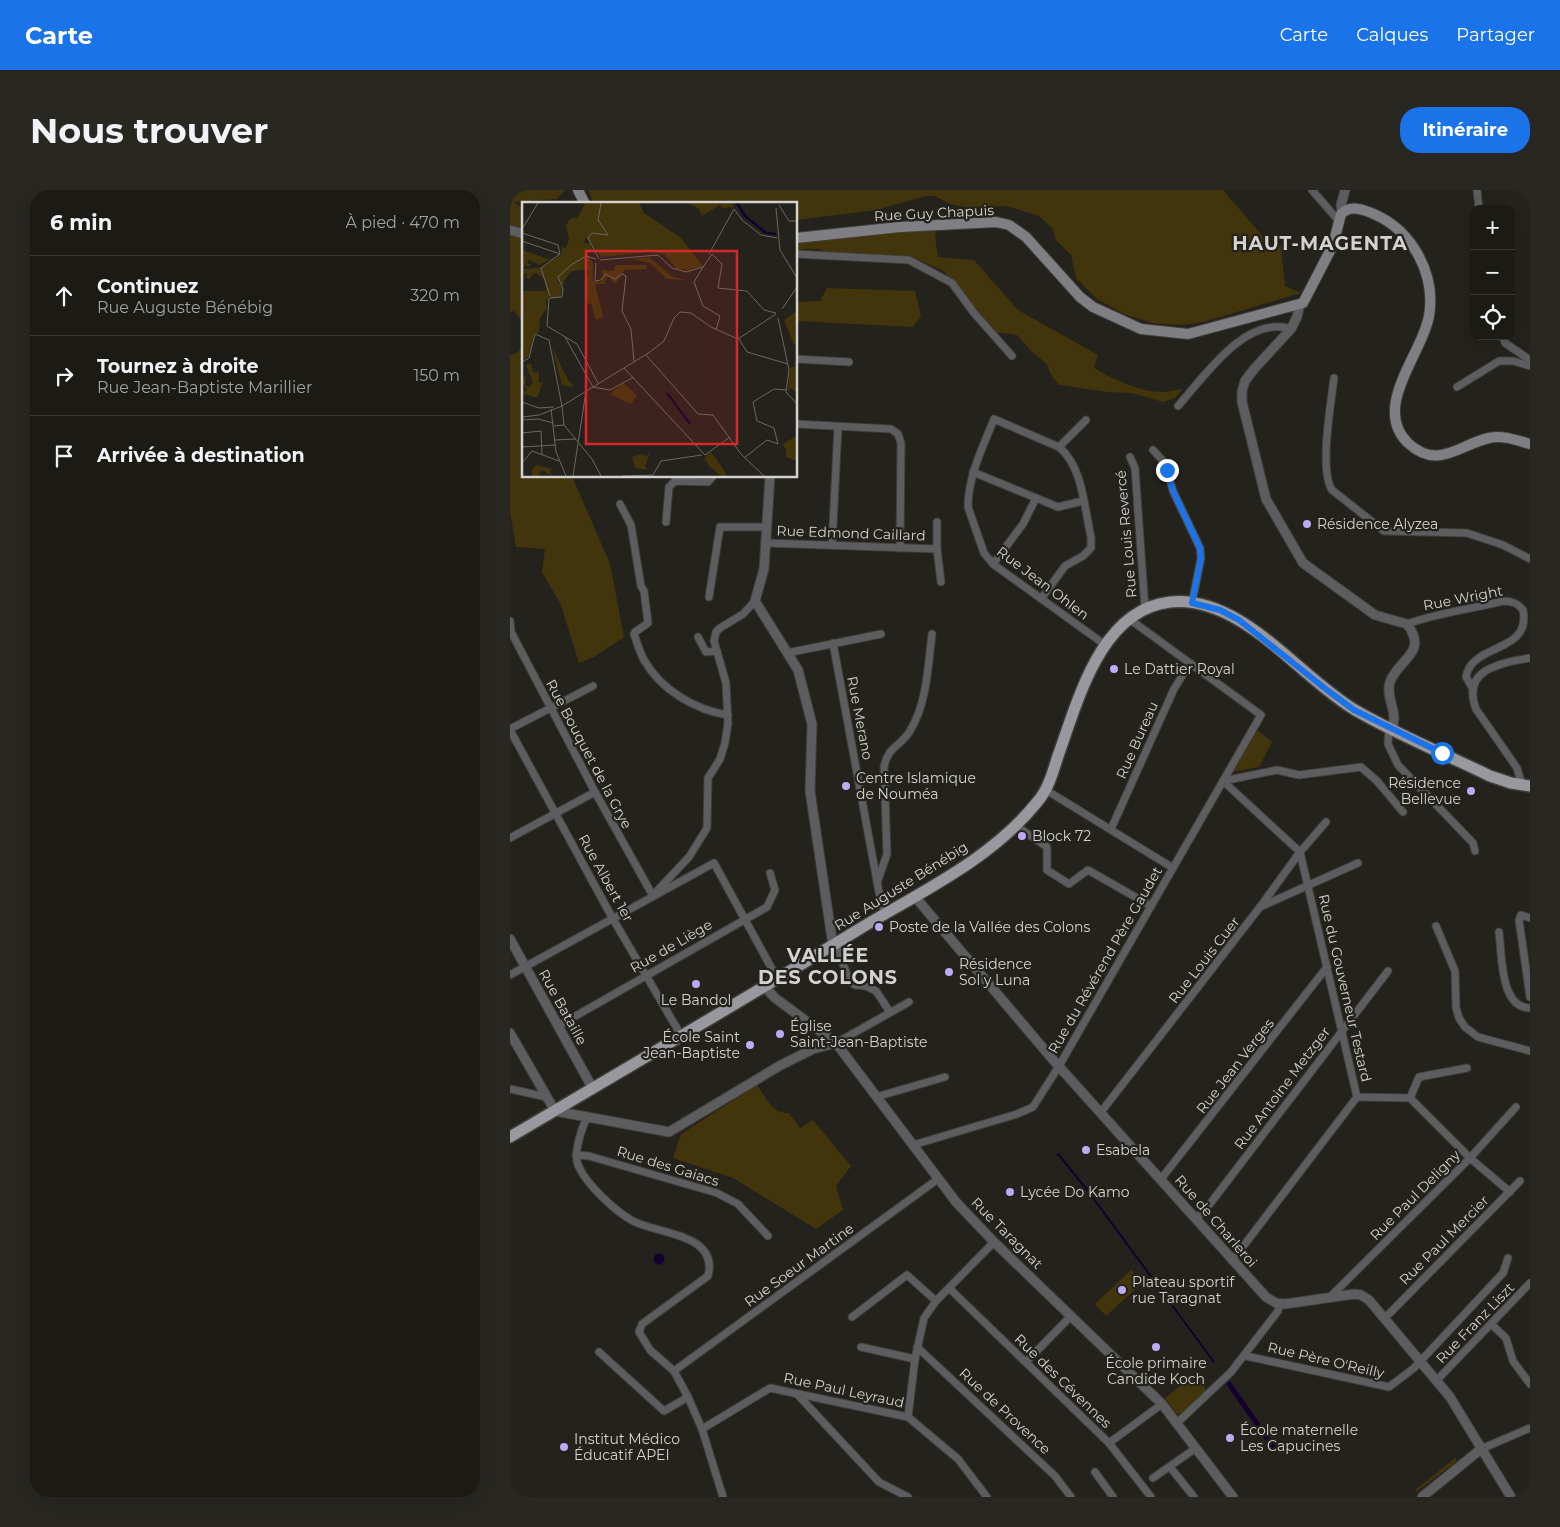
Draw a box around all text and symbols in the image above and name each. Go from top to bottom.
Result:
text: Carte [25,21,93,50]
text: Carte [1280,24,1328,46]
text: Calques [1356,24,1428,46]
text: Partager [1456,24,1535,46]
button: Itinéraire [1400,107,1530,153]
text: Nous trouver [30,109,268,152]
street label: Rue Guy Chapuis [873,201,995,225]
inset map [522,202,798,478]
map controls [1470,205,1515,340]
button: + [1470,205,1515,250]
text: 6 min [50,210,112,235]
text: À pied · 470 m [346,213,460,232]
district label: HAUT-MAGENTA [1232,232,1408,255]
button: − [1470,250,1515,295]
text: Continuez [97,275,198,298]
icon: ahead [50,282,78,310]
text: 320 m [410,286,460,305]
button: locate [1470,295,1515,340]
text: Rue Auguste Bénébig [97,298,273,317]
text: Tournez à droite [97,355,258,378]
icon: right [50,362,78,390]
text: 150 m [413,366,460,385]
text: Rue Jean-Baptiste Marillier [97,378,312,397]
icon: arrive [50,442,78,470]
text: Arrivée à destination [97,444,305,467]
route end [1156,459,1179,482]
street label: Rue Louis Revercé [1111,469,1141,599]
place label: Résidence Alyzea [1317,515,1438,533]
marker: Résidence Alyzea [1301,518,1313,530]
street label: Rue Edmond Caillard [776,521,926,545]
street label: Rue Jean Ohlen [993,542,1093,624]
street label: Rue Wright [1422,581,1505,615]
place label: Le Dattier Royal [1124,660,1235,678]
marker: Le Dattier Royal [1108,663,1120,675]
street label: Rue Merano [843,675,877,762]
street label: Rue Bouquet de la Grye [542,676,636,832]
street label: Rue Bureau [1112,698,1162,782]
route start [1431,742,1454,765]
place label: Centre Islamique de Nouméa [856,769,976,803]
place label: Résidence Bellevue [1388,774,1461,808]
marker: Centre Islamique de Nouméa [840,780,852,792]
marker: Résidence Bellevue [1465,785,1477,797]
place label: Block 72 [1032,827,1091,845]
marker: Block 72 [1016,830,1028,842]
street label: Rue Albert 1er [574,831,638,925]
street label: Rue Auguste Bénébig [831,838,971,934]
street label: Rue du Révérend Père Gaudet [1044,863,1166,1057]
street label: Rue du Gouverneur Testard [1315,892,1375,1084]
street label: Rue Louis Cuer [1164,913,1244,1007]
street label: Rue de Liège [627,915,715,977]
place label: Poste de la Vallée des Colons [889,918,1091,936]
marker: Poste de la Vallée des Colons [873,921,885,933]
district label: VALLÉE DES COLONS [758,944,898,989]
place label: Résidence Sol y Luna [959,955,1032,989]
street label: Rue Bataille [535,966,591,1048]
marker: Résidence Sol y Luna [943,966,955,978]
marker: Le Bandol [690,978,702,990]
place label: Le Bandol [661,991,731,1009]
street label: Rue Jean Verges [1192,1015,1278,1117]
place label: Église Saint-Jean-Baptiste [790,1017,928,1051]
street label: Rue Antoine Metzger [1230,1023,1334,1153]
place label: École Saint Jean-Baptiste [642,1028,740,1062]
marker: Église Saint-Jean-Baptiste [774,1028,786,1040]
marker: École Saint Jean-Baptiste [744,1039,756,1051]
place label: Esabela [1096,1141,1150,1159]
street label: Rue des Gaiacs [615,1142,721,1190]
marker: Esabela [1080,1144,1092,1156]
street label: Rue Paul Deligny [1366,1146,1464,1244]
street label: Rue de Charleroi [1171,1171,1261,1271]
place label: Lycée Do Kamo [1020,1183,1130,1201]
marker: Lycée Do Kamo [1004,1186,1016,1198]
street label: Rue Paul Mercier [1395,1191,1493,1289]
street label: Rue Taragnat [967,1193,1047,1273]
street label: Rue Soeur Martine [741,1219,857,1311]
place label: Plateau sportif rue Taragnat [1132,1273,1235,1307]
street label: Rue Franz Liszt [1432,1279,1518,1367]
marker: Plateau sportif rue Taragnat [1116,1284,1128,1296]
street label: Rue des Cévennes [1011,1330,1115,1432]
street label: Rue Père O'Reilly [1266,1338,1387,1382]
marker: École primaire Candide Koch [1150,1341,1162,1353]
place label: École primaire Candide Koch [1105,1354,1207,1388]
street label: Rue de Provence [956,1364,1054,1458]
street label: Rue Paul Leyraud [782,1368,906,1412]
place label: École maternelle Les Capucines [1240,1421,1358,1455]
place label: Institut Médico Éducatif APEI [574,1430,680,1464]
marker: École maternelle Les Capucines [1224,1432,1236,1444]
marker: Institut Médico Éducatif APEI [558,1441,570,1453]

